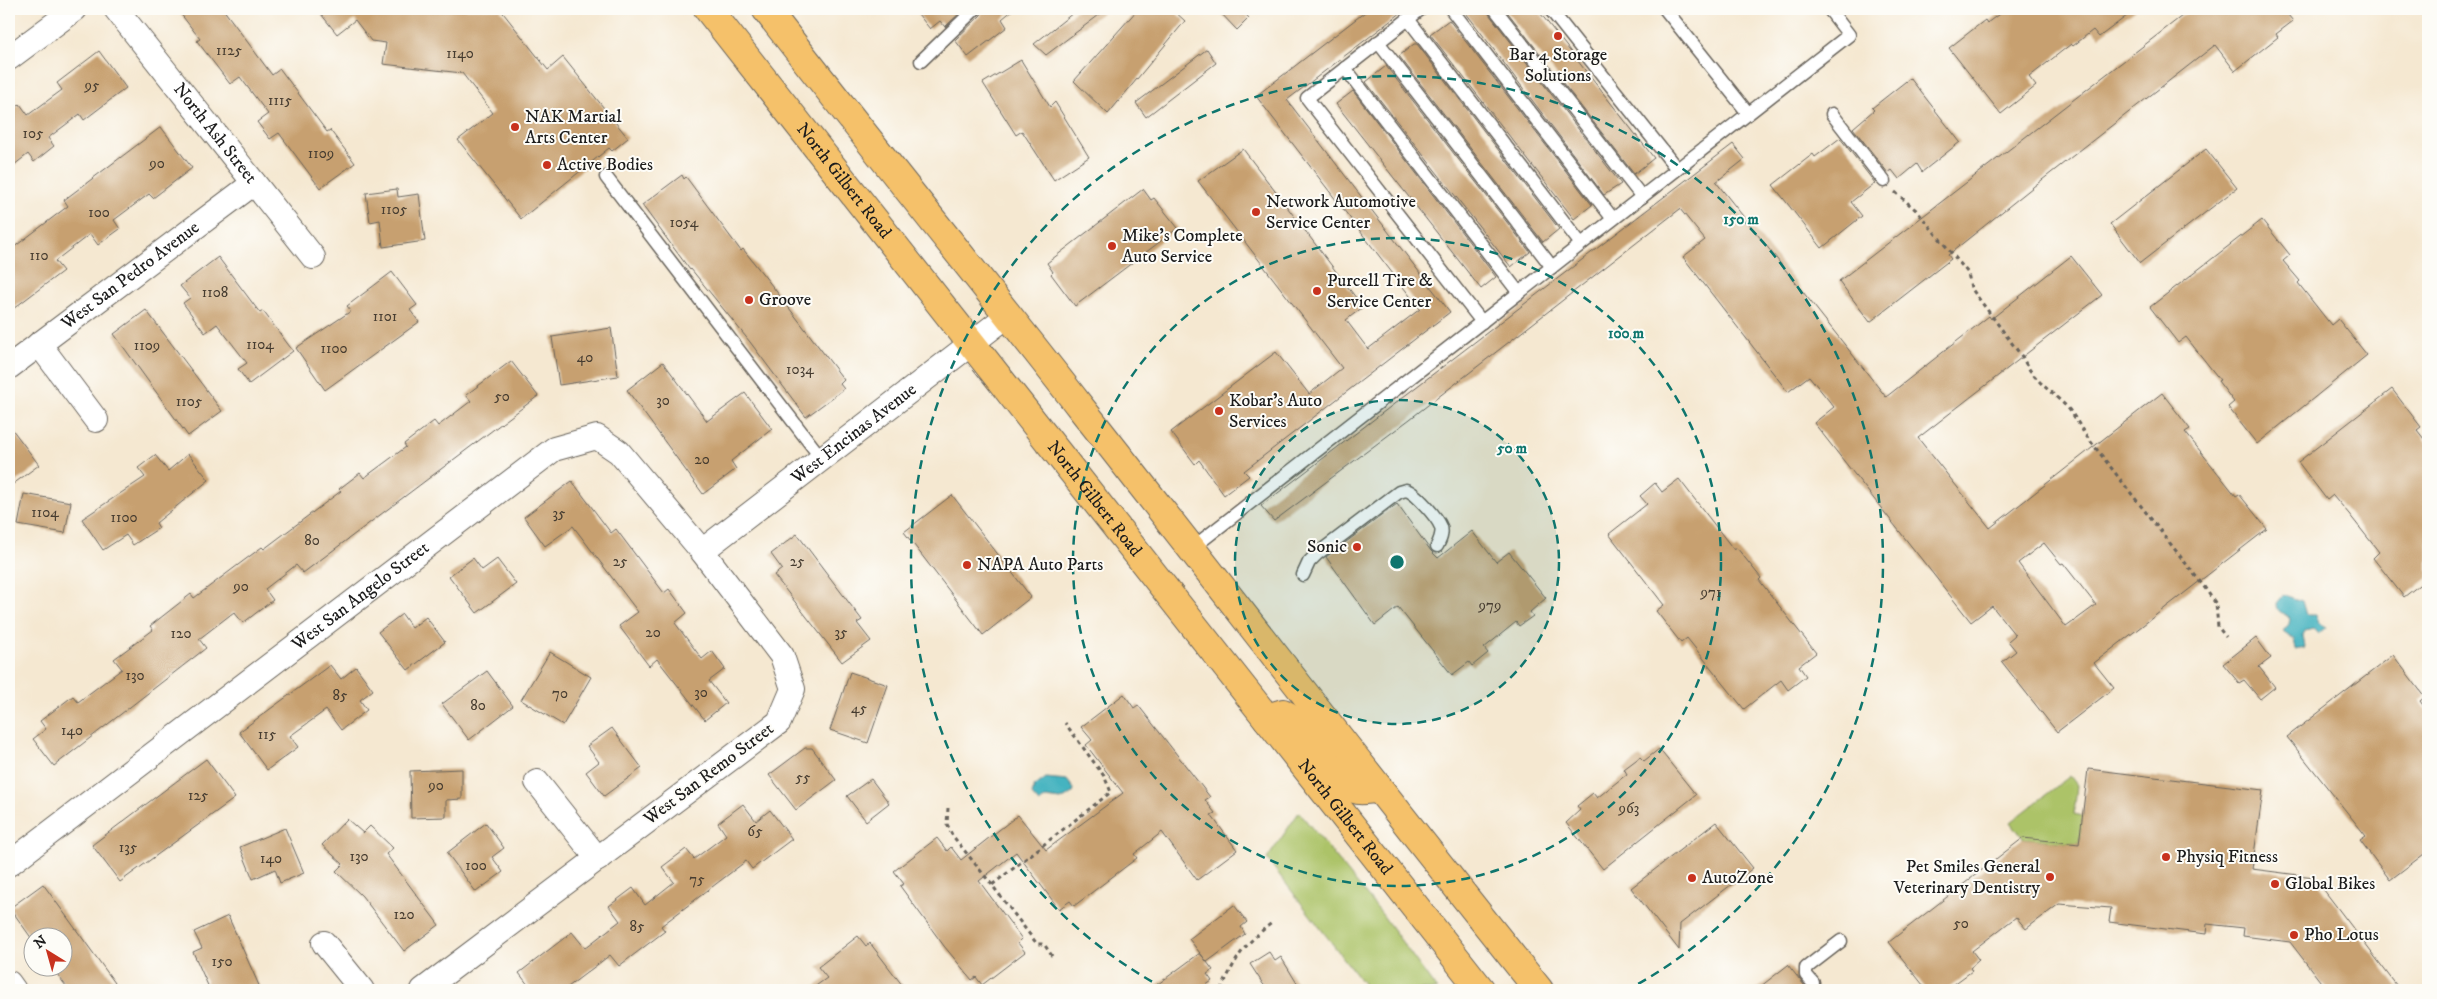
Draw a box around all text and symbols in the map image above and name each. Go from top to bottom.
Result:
marker: Bar 4 Storage Solutions [1552,30,1564,42]
house number: 1125 [216,41,242,60]
house number: 1140 [446,44,474,63]
place label: Bar 4 Storage Solutions [1509,44,1607,87]
house number: 95 [84,76,100,95]
street label: North Ash Street [168,79,262,188]
house number: 1115 [268,91,292,110]
place label: NAK Martial Arts Center [525,106,622,149]
street label: North Gilbert Road [791,119,896,243]
marker: NAK Martial Arts Center [509,121,521,133]
house number: 105 [23,124,44,143]
house number: 1109 [308,144,334,163]
house number: 90 [148,154,165,173]
place label: Active Bodies [557,154,653,176]
marker: Active Bodies [541,159,553,171]
place label: Network Automotive Service Center [1266,191,1416,234]
house number: 1105 [381,200,408,219]
house number: 100 [88,203,110,222]
marker: Network Automotive Service Center [1250,206,1262,218]
text: 150 m [1723,210,1759,229]
house number: 1054 [670,213,699,232]
street label: West San Pedro Avenue [56,217,204,335]
place label: Mike's Complete Auto Service [1122,225,1243,268]
marker: Mike's Complete Auto Service [1106,240,1118,252]
house number: 110 [29,246,49,265]
place label: Purcell Tire & Service Center [1327,270,1433,313]
house number: 1108 [202,283,228,302]
marker: Purcell Tire & Service Center [1311,285,1323,297]
place label: Groove [759,289,811,311]
marker: Groove [743,294,755,306]
house number: 1101 [373,307,397,326]
text: 100 m [1608,324,1645,343]
house number: 1104 [246,335,274,354]
house number: 1109 [134,336,160,355]
house number: 1100 [320,339,348,358]
house number: 40 [577,348,593,367]
house number: 1034 [786,360,814,379]
street label: West Encinas Avenue [786,379,921,490]
house number: 50 [494,387,510,406]
place label: Kobar's Auto Services [1229,390,1322,433]
house number: 30 [656,391,670,410]
house number: 1105 [176,392,203,411]
marker: Kobar's Auto Services [1213,405,1225,417]
street label: North Gilbert Road [1042,437,1147,561]
text: 50 m [1496,439,1528,458]
house number: 20 [694,450,710,469]
house number: 1104 [31,503,59,522]
house number: 35 [552,504,566,523]
house number: 1100 [110,508,138,527]
house number: 80 [304,531,320,550]
place label: Sonic [1307,536,1347,558]
street label: West San Angelo Street [287,537,434,656]
marker: Sonic [1351,541,1363,553]
house number: 25 [613,552,628,571]
house number: 25 [790,552,805,571]
centre of rings [1388,553,1406,571]
place label: NAPA Auto Parts [977,554,1103,576]
marker: NAPA Auto Parts [961,559,973,571]
house number: 90 [232,577,249,596]
house number: 971 [1700,583,1721,602]
house number: 979 [1478,596,1501,615]
house number: 20 [645,623,661,642]
house number: 35 [834,623,848,642]
house number: 120 [171,624,191,643]
house number: 130 [125,666,145,685]
house number: 30 [694,683,708,702]
house number: 70 [552,684,568,703]
house number: 85 [333,686,348,705]
house number: 80 [470,696,486,715]
house number: 45 [851,699,868,718]
street label: West San Remo Street [639,718,779,831]
house number: 140 [61,721,83,740]
house number: 115 [258,725,277,744]
street label: North Gilbert Road [1293,755,1397,879]
house number: 55 [796,768,811,787]
house number: 90 [427,776,444,795]
house number: 125 [188,786,209,805]
house number: 963 [1618,799,1639,818]
house number: 65 [747,822,763,841]
house number: 135 [119,838,138,857]
place label: Physiq Fitness [2176,846,2278,868]
house number: 130 [349,847,369,866]
house number: 140 [260,849,282,868]
marker: Physiq Fitness [2160,851,2172,863]
house number: 100 [465,856,487,875]
place label: Pet Smiles General Veterinary Dentistry [1893,856,2041,899]
place label: AutoZone [1702,867,1774,889]
house number: 75 [689,870,705,889]
marker: Pet Smiles General Veterinary Dentistry [2044,871,2056,883]
marker: AutoZone [1686,872,1698,884]
place label: Global Bikes [2285,873,2375,895]
marker: Global Bikes [2269,878,2281,890]
house number: 120 [394,905,414,924]
house number: 50 [1953,914,1969,933]
house number: 85 [630,917,645,936]
place label: Pho Lotus [2304,924,2379,946]
north arrow [22,926,72,976]
marker: Pho Lotus [2288,929,2300,941]
text: N [31,931,51,953]
house number: 150 [212,952,232,971]

